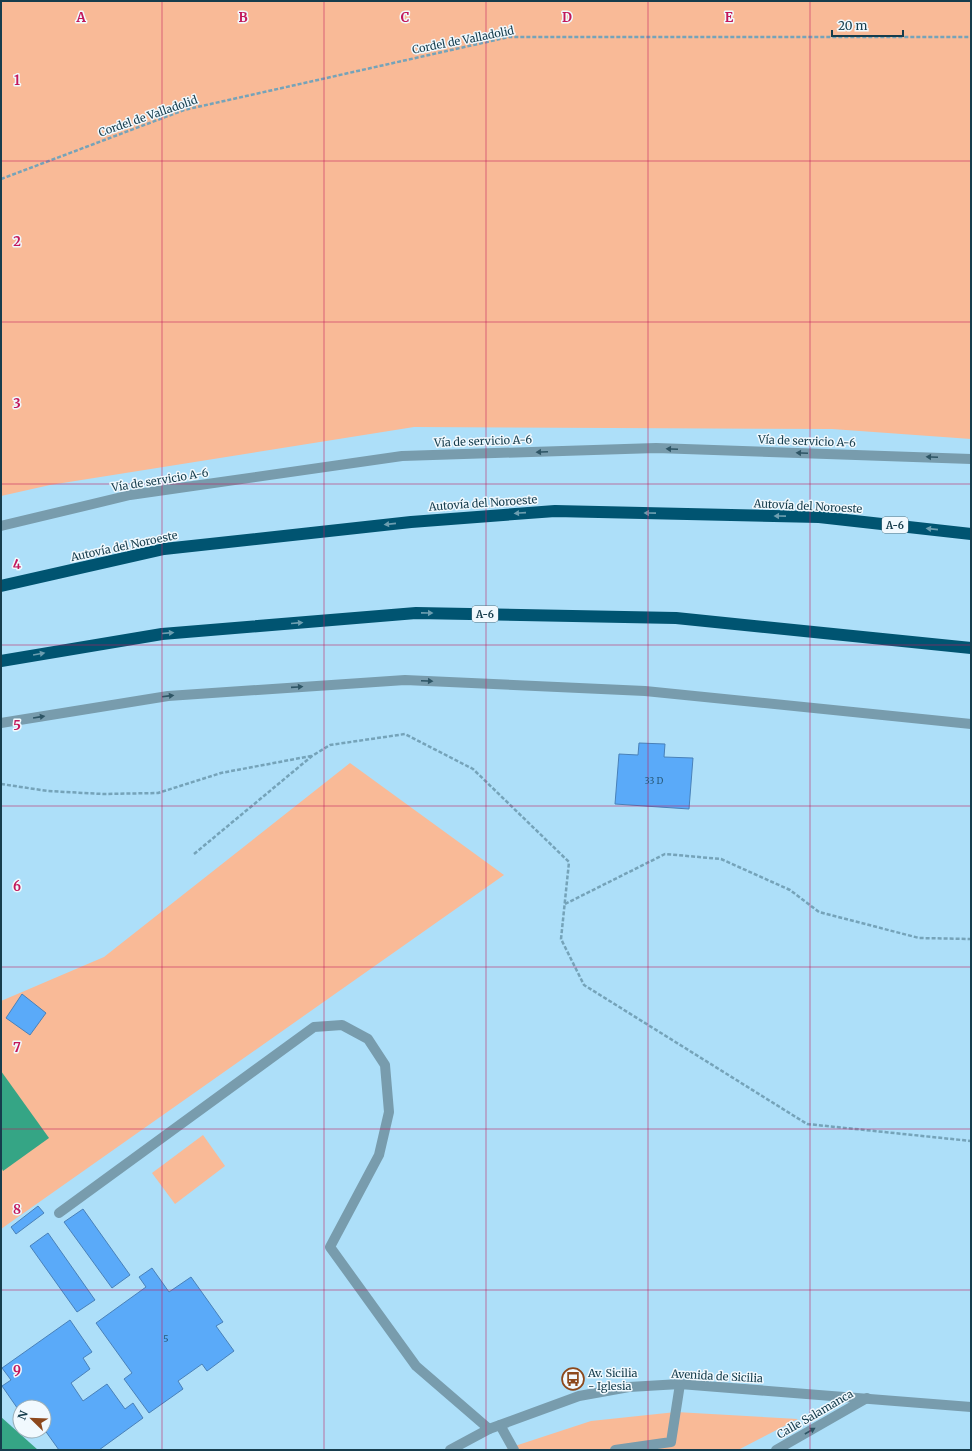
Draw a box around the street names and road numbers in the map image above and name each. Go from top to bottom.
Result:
street label: Cordel de Valladolid [411,23,516,57]
street label: Cordel de Valladolid [97,92,200,139]
street label: Vía de servicio A-6 [433,432,532,450]
street label: Vía de servicio A-6 [757,432,856,450]
street label: Vía de servicio A-6 [110,465,210,495]
street label: Autovía del Noroeste [427,492,538,514]
street label: Autovía del Noroeste [752,496,863,516]
road number: A-6 [882,517,908,533]
street label: Autovía del Noroeste [68,528,179,564]
road number: A-6 [472,606,498,622]
street label: Avenida de Sicilia [670,1367,763,1385]
street label: Calle Salamanca [774,1386,856,1442]

